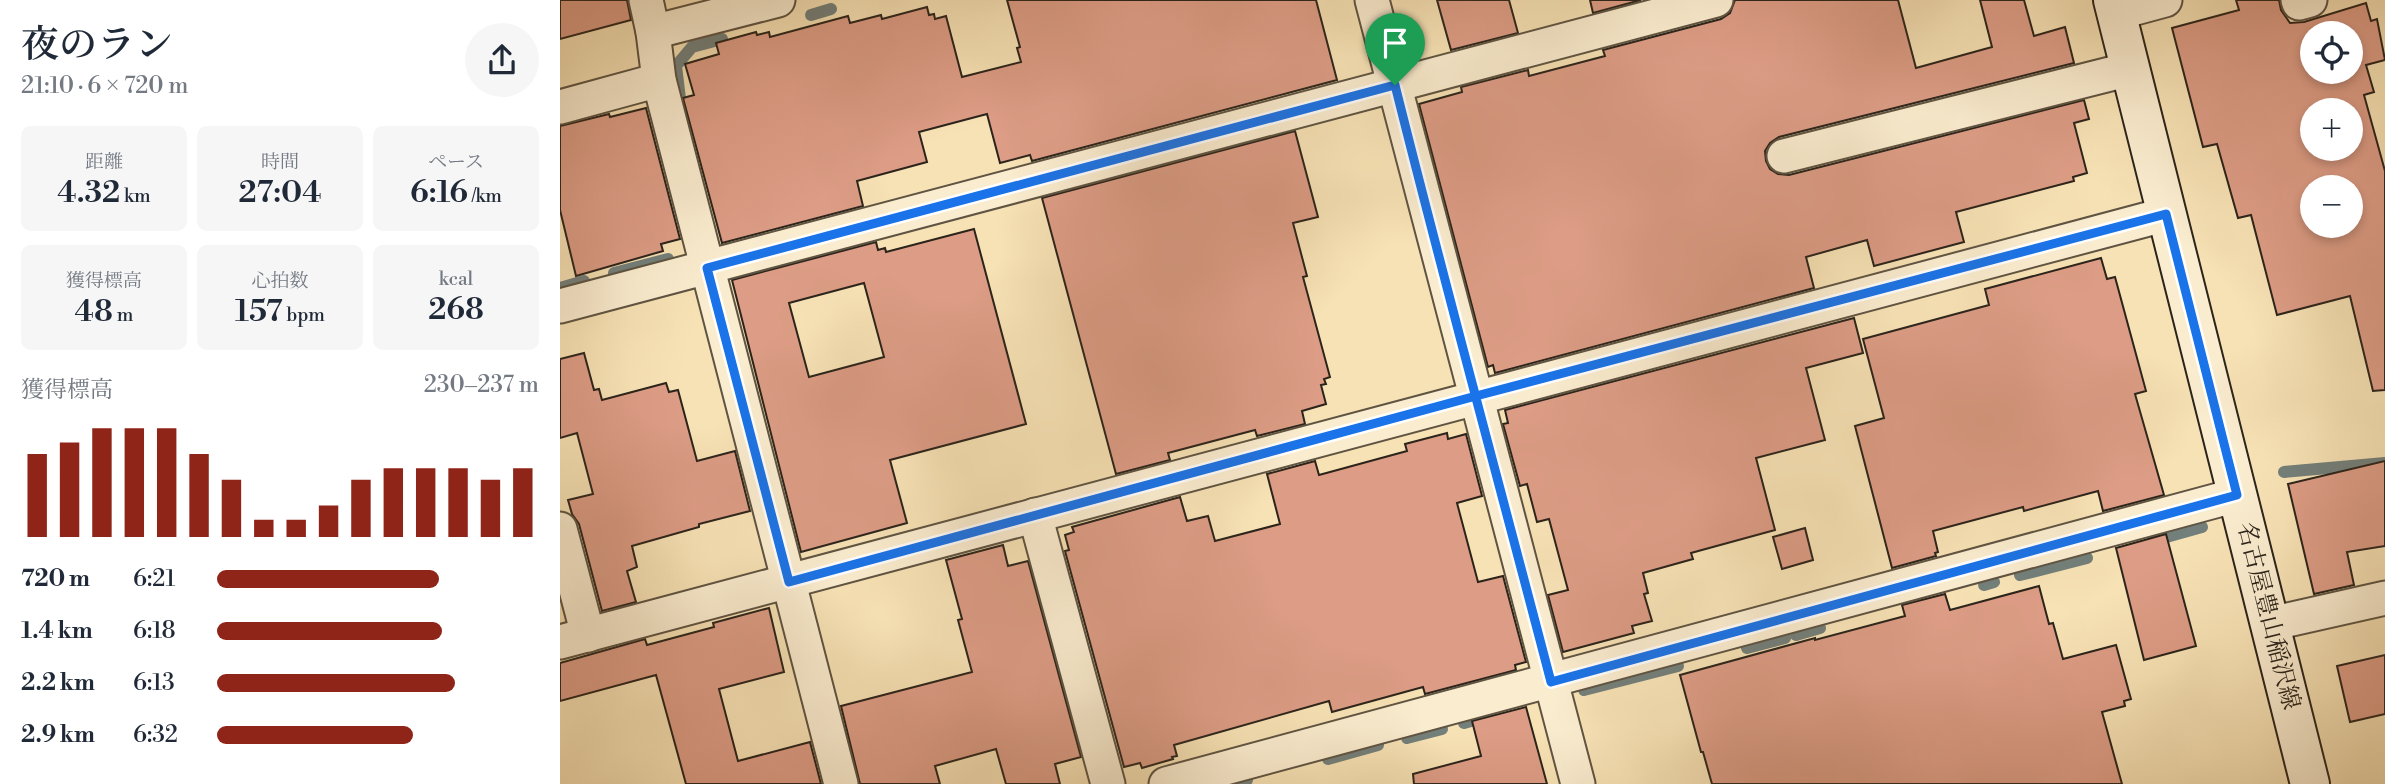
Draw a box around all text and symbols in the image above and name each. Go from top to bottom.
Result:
pin [1365,13,1425,85]
map controls [2300,21,2363,238]
button: locate [2300,21,2363,84]
text: 夜のラン [21,22,173,69]
button: share [465,23,539,97]
icon: arrive [1376,24,1414,62]
text: 21:10 · 6 × 720 m [21,72,189,100]
button: + [2300,98,2363,161]
text: 距離 [85,150,123,174]
text: 時間 [261,150,299,174]
text: ペース [428,150,484,174]
text: 4.32 [57,174,120,212]
text: 27:04 [238,174,322,212]
text: 6:16 [410,174,468,212]
button: − [2300,175,2363,238]
text: km [120,184,151,208]
text: /km [468,184,502,208]
text: kcal [439,267,473,291]
text: 獲得標高 [66,269,142,293]
text: 心拍数 [251,269,309,293]
text: 268 [428,291,484,329]
text: 48 [75,293,113,331]
text: 157 [235,293,283,331]
text: m [113,303,133,327]
text: bpm [283,303,325,327]
text: 230–237 m [424,371,539,399]
text: 獲得標高 [21,376,113,404]
street label: 名古屋豊山稲沢線 [2230,519,2306,713]
text: 720 m [21,565,90,593]
text: 6:21 [133,565,175,593]
text: 1.4 km [21,617,93,645]
text: 6:18 [133,617,176,645]
text: 2.2 km [21,669,95,697]
text: 6:13 [133,669,175,697]
text: 2.9 km [21,721,95,749]
text: 6:32 [133,721,178,749]

